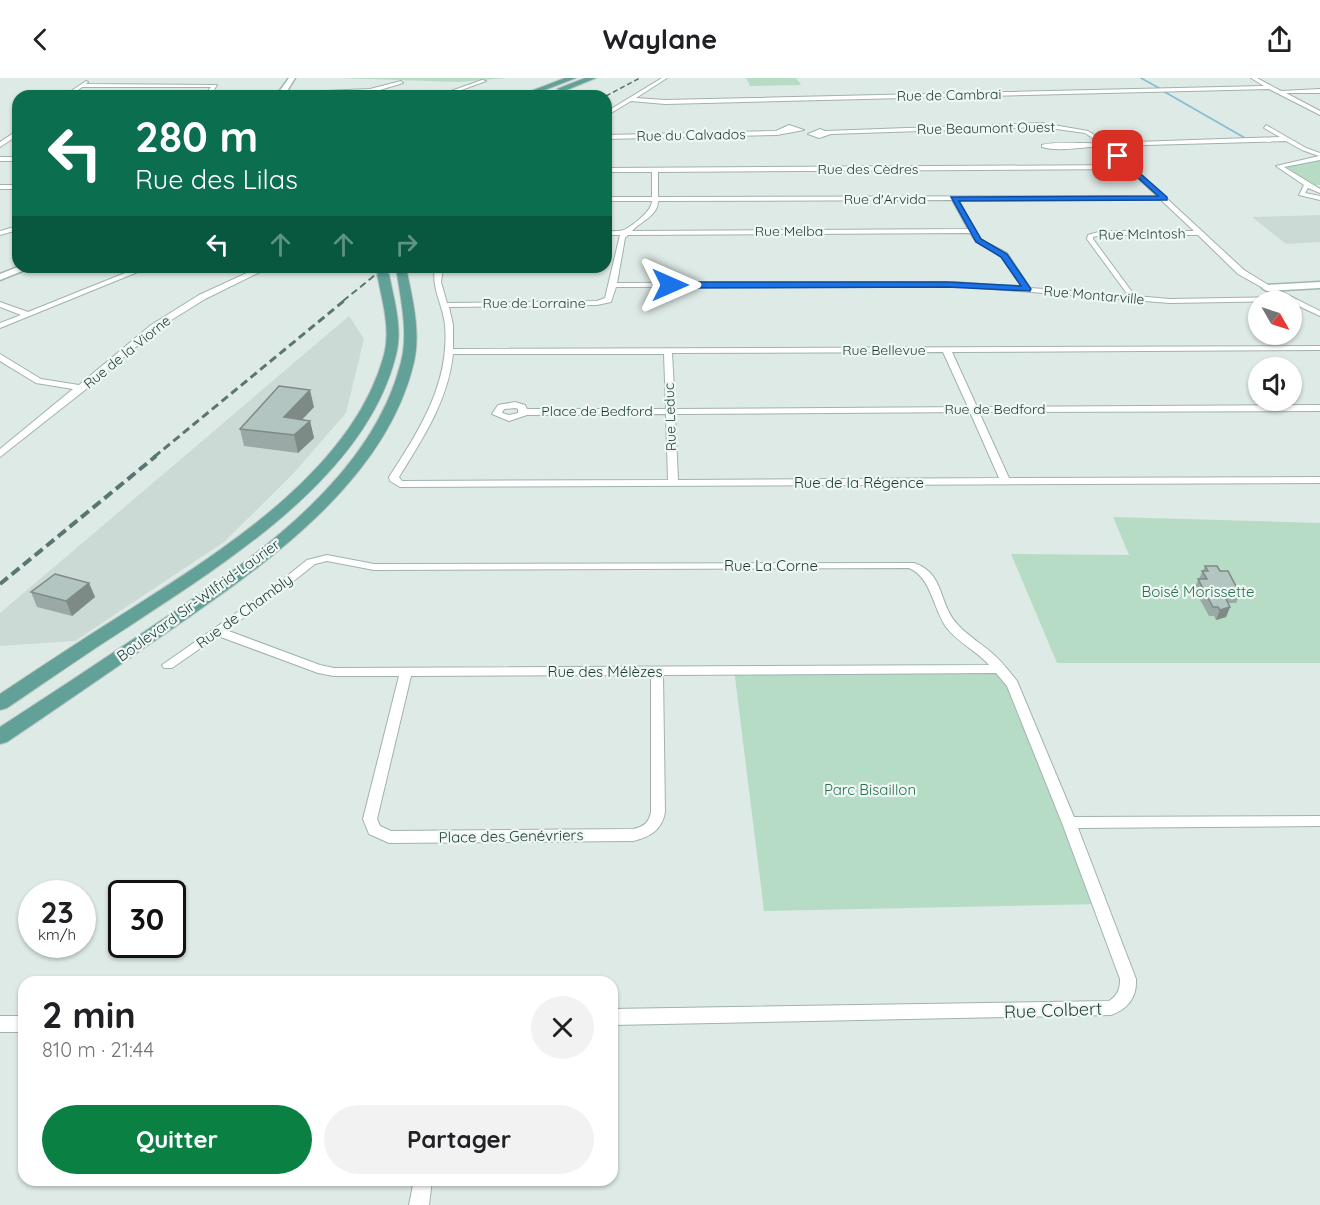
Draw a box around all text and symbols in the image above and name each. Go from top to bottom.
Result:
text: Waylane [603,22,717,56]
icon: back [24,23,57,56]
icon: share [1263,23,1296,56]
street label: Rue de Cambrai [896,85,1002,105]
text: 280 m [135,110,258,163]
icon: left [36,114,114,192]
street label: Rue Beaumont Ouest [917,118,1055,138]
street label: Rue du Calvados [636,125,746,145]
pin [1092,130,1143,181]
icon: arrive [1101,139,1134,172]
street label: Rue des Cèdres [818,160,918,178]
text: Rue des Lilas [135,162,298,196]
street label: Rue d'Arvida [844,190,926,208]
street label: Rue Melba [755,222,823,240]
street label: Rue McIntosh [1098,224,1186,244]
icon: left [201,228,234,261]
icon: ahead [264,228,297,261]
icon: ahead [327,228,360,261]
icon: right [390,228,423,261]
position arrow [638,253,702,317]
street label: Rue Montarville [1043,282,1145,308]
north arrow [1248,291,1302,345]
map controls [1248,291,1302,411]
street label: Rue de Lorraine [482,294,586,312]
street label: Rue de la Viorne [80,311,174,393]
street label: Rue Bellevue [842,341,926,359]
button: sound [1248,357,1302,411]
street label: Rue Leduc [660,383,680,451]
street label: Rue de Bedford [944,400,1046,418]
street label: Place de Bedford [541,402,653,420]
street label: Rue de la Régence [794,473,924,492]
street label: Boulevard Sir-Wilfrid-Laurier [113,534,283,666]
street label: Rue La Corne [724,556,818,575]
street label: Rue de Chambly [192,570,296,652]
park label: Boisé Morissette [1141,582,1255,601]
street label: Rue des Mélèzes [548,662,662,681]
park label: Parc Bisaillon [824,780,916,799]
street label: Place des Genévriers [438,825,584,847]
speed limit sign: 30 [108,880,186,958]
text: 23 [40,893,74,931]
text: km/h [38,925,76,944]
text: 2 min [42,992,136,1037]
button: close [531,996,594,1059]
street label: Rue Colbert [1004,997,1102,1023]
text: 810 m · 21:44 [42,1037,154,1062]
button: Quitter [42,1105,312,1174]
button: Partager [324,1105,594,1174]

